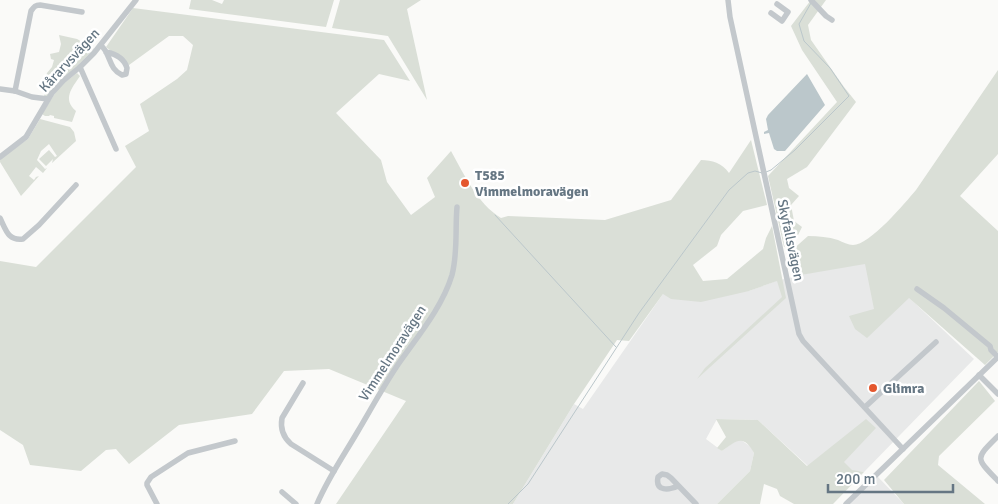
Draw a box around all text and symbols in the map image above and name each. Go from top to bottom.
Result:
street label: Kårarvsvägen [36,25,103,96]
place label: T585 Vimmelmoravägen [475,167,589,200]
marker: T585 Vimmelmoravägen [459,177,471,189]
street label: Skyfallsvägen [774,198,807,282]
street label: Vimmelmoravägen [355,302,430,404]
place label: Glimra [883,380,924,397]
marker: Glimra [867,382,879,394]
scale bar [828,462,953,494]
text: 200 m [836,470,876,488]

